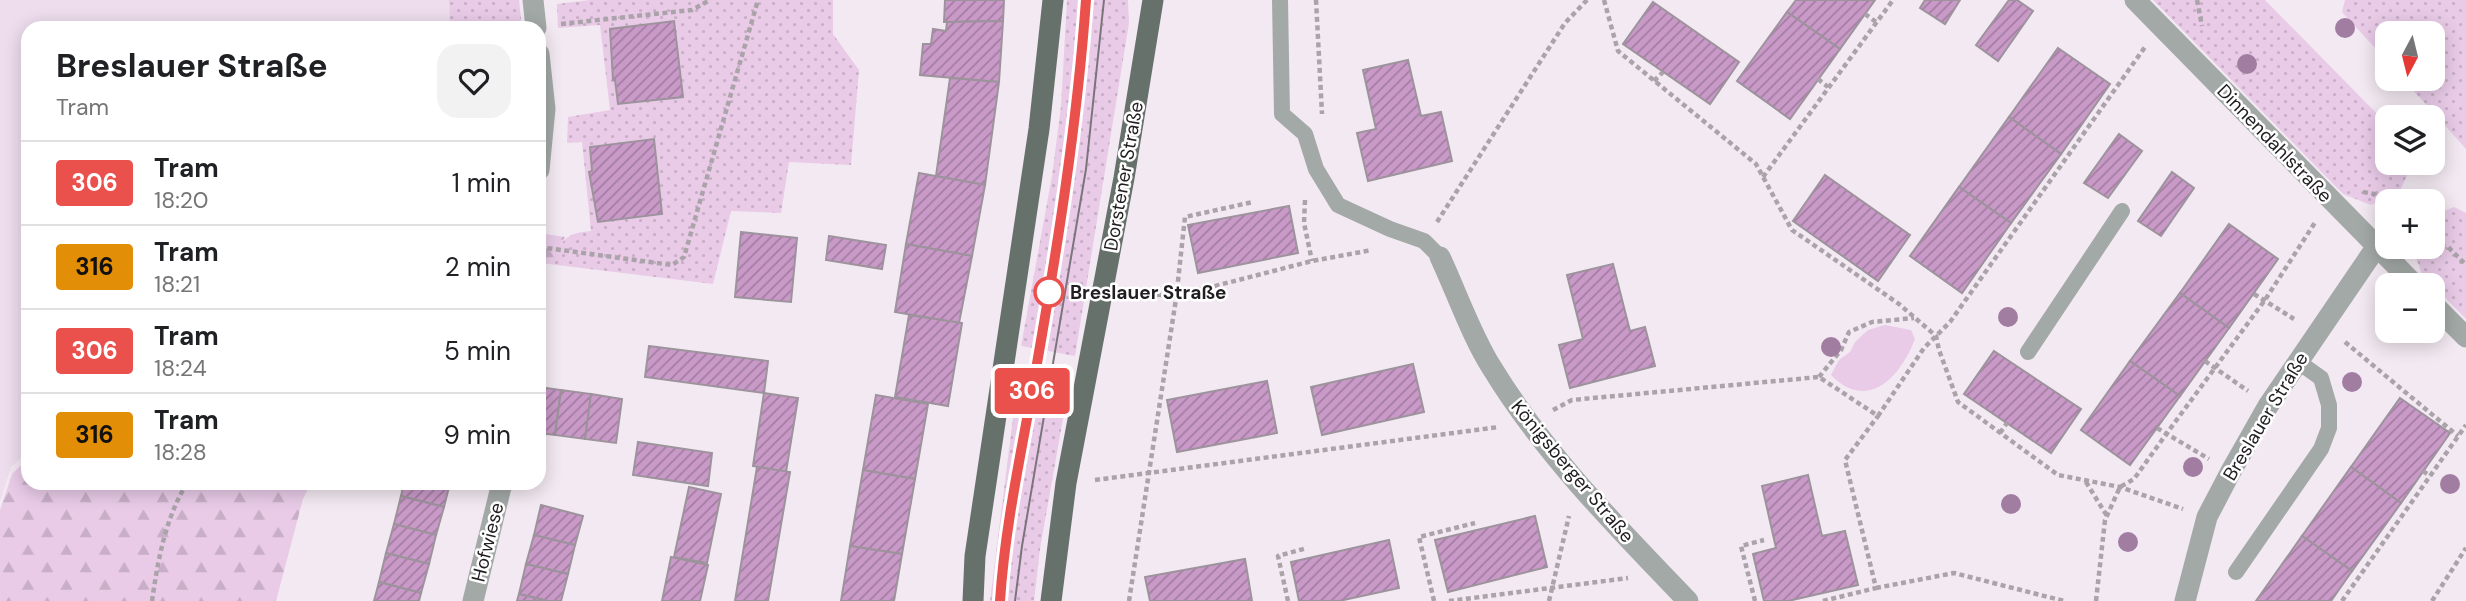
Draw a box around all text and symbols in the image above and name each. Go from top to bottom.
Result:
north arrow [2375,21,2445,91]
map controls [2375,21,2445,343]
text: Breslauer Straße [56,44,328,87]
button: heart [437,44,511,118]
street label: Dinnendahlstraße [2212,79,2338,208]
text: Tram [56,92,109,122]
street label: Dorstener Straße [1098,99,1149,253]
button: layers [2375,105,2445,175]
text: Tram [154,151,219,185]
text: 1 min [452,166,511,200]
text: 306 [71,167,118,198]
text: 18:20 [154,185,209,215]
button: + [2375,189,2445,259]
text: Tram [154,235,219,269]
text: 2 min [445,250,511,284]
text: 316 [75,251,114,282]
text: 18:21 [154,269,200,299]
button: − [2375,273,2445,343]
marker: Breslauer Straße [1034,277,1064,307]
place label: Breslauer Straße [1070,280,1226,305]
text: Tram [154,319,219,353]
text: 5 min [444,334,511,368]
text: 306 [71,335,118,366]
street label: Breslauer Straße [2217,347,2314,485]
text: 18:24 [154,353,207,383]
line badge: 306 [992,368,1072,414]
text: 306 [1009,375,1055,406]
street label: Königsberger Straße [1506,395,1640,548]
text: Tram [154,403,219,437]
text: 9 min [443,418,511,452]
text: 316 [75,419,114,450]
text: 18:28 [154,437,207,467]
street label: Hofwiese [466,500,509,584]

